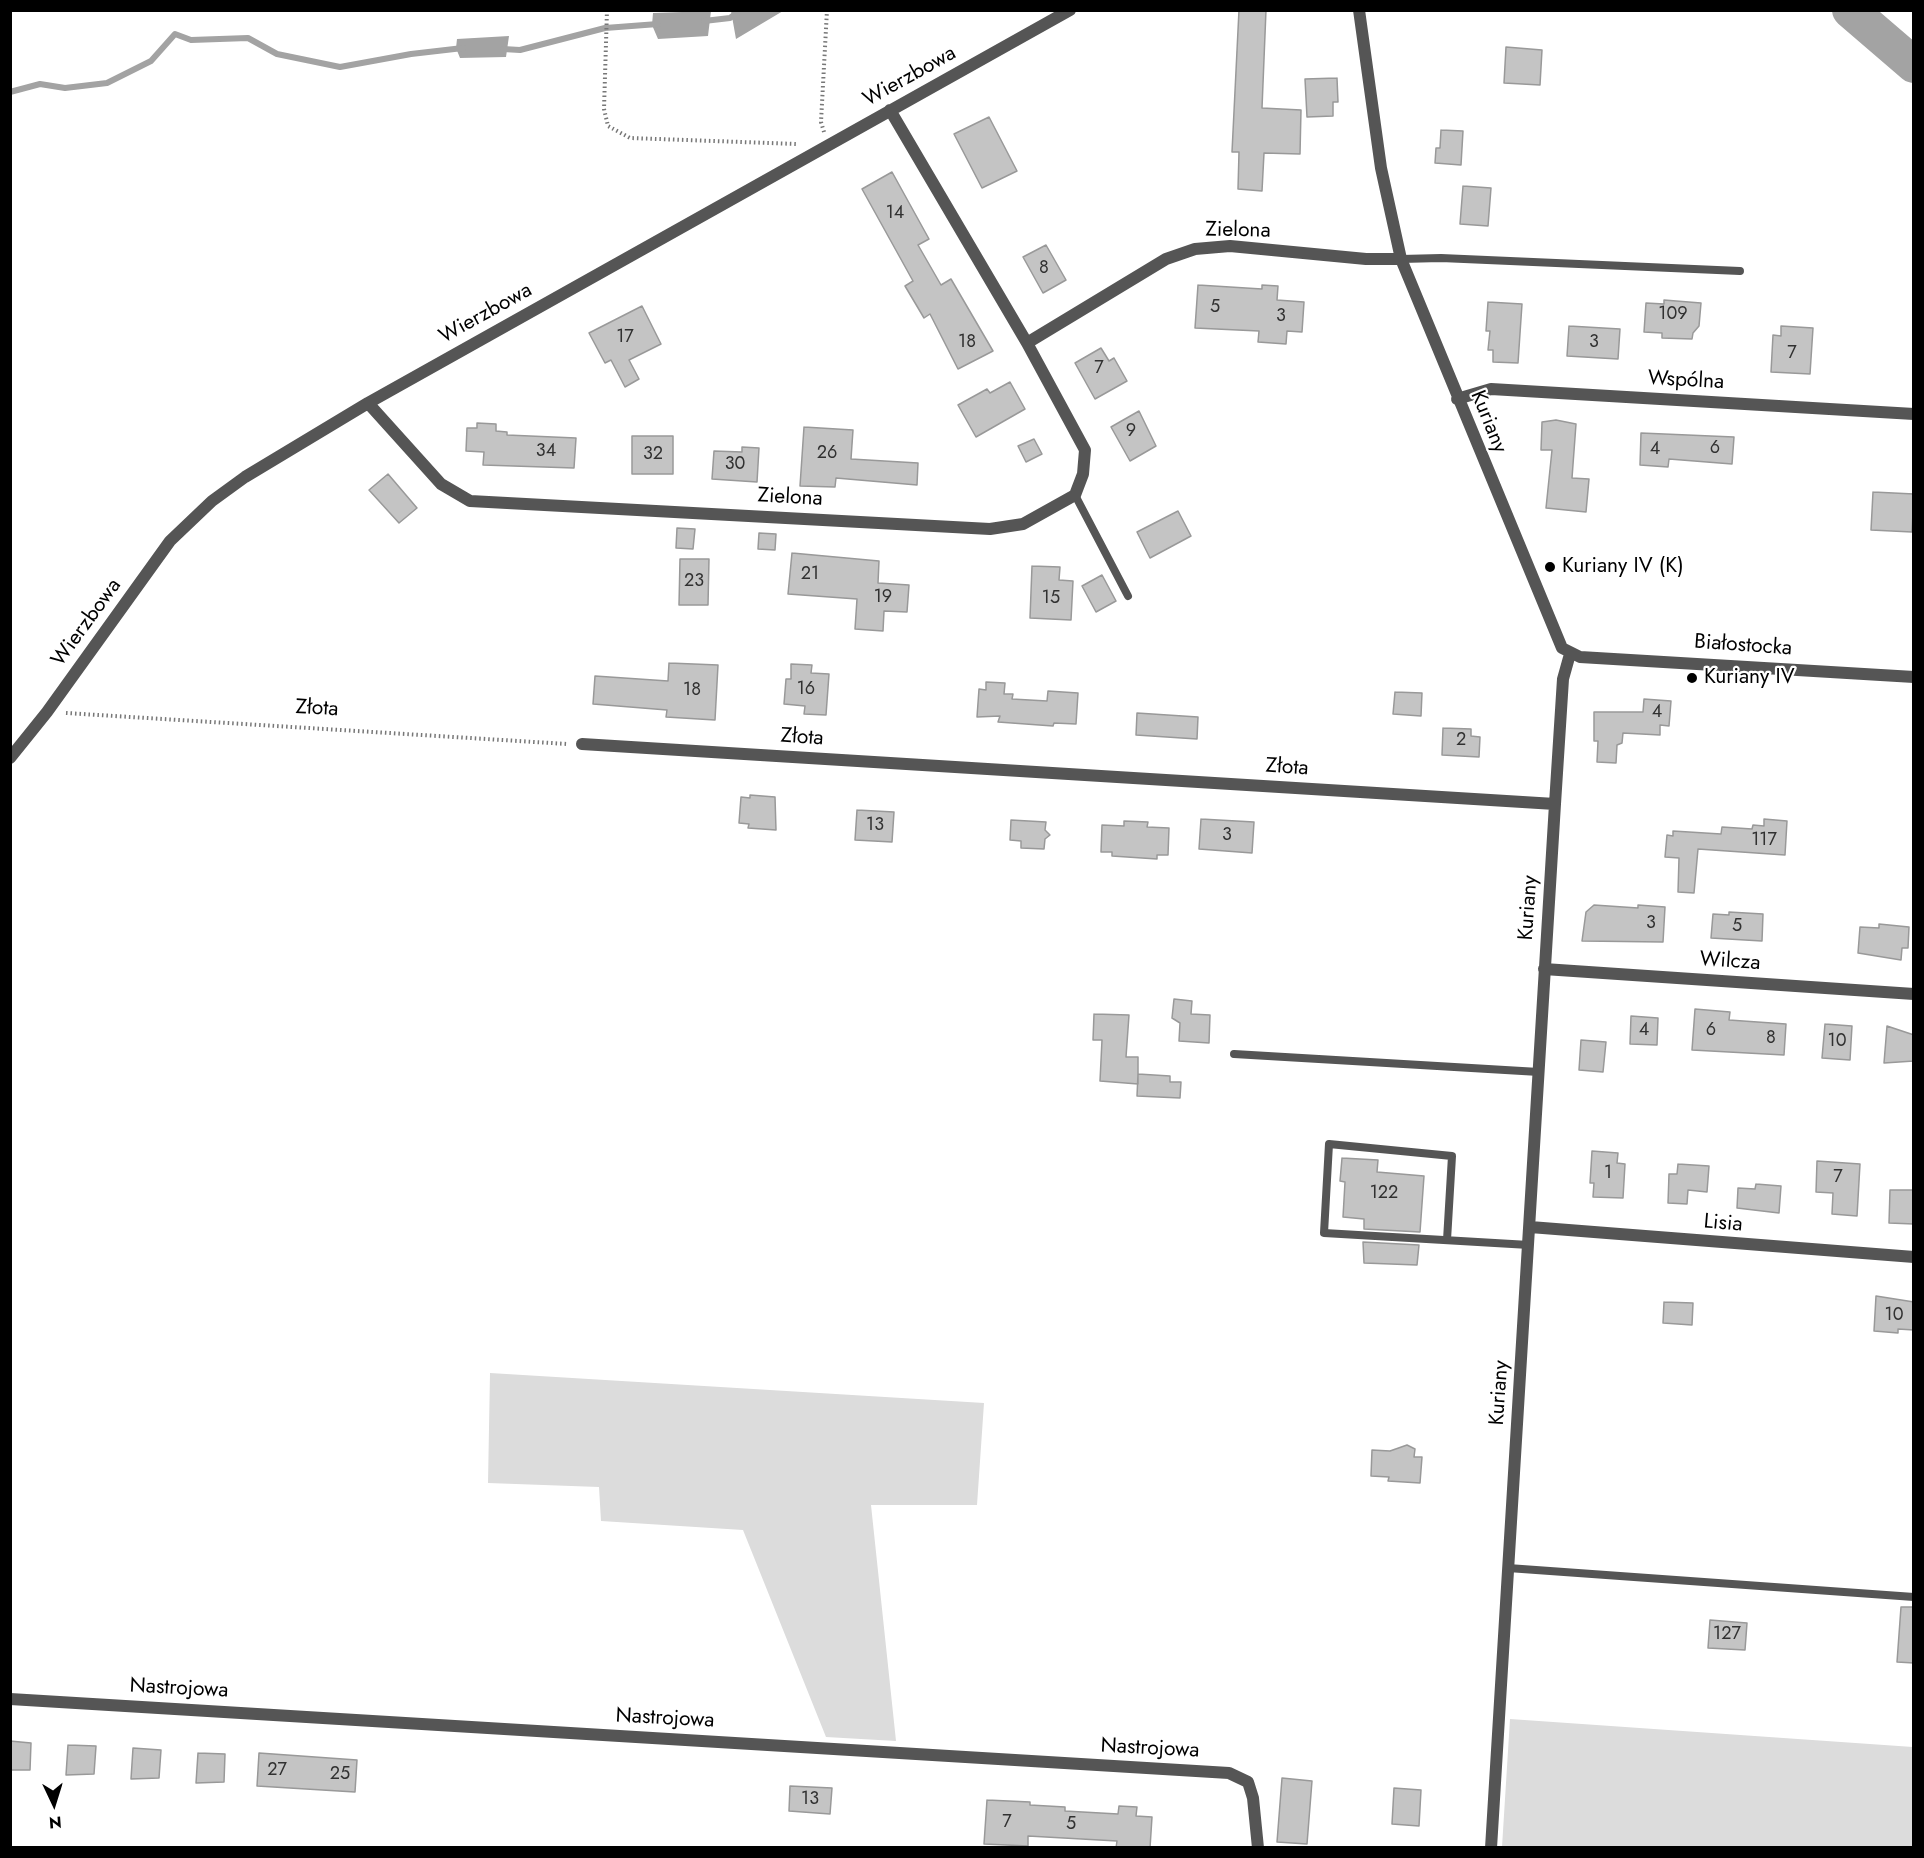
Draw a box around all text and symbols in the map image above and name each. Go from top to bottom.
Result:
street label: Wierzbowa [859,41,961,113]
house number: 14 [886,203,904,225]
street label: Zielona [1205,218,1271,244]
house number: 8 [1039,258,1049,280]
street label: Wierzbowa [435,278,537,350]
house number: 5 [1210,297,1220,319]
house number: 109 [1658,304,1688,326]
house number: 3 [1276,306,1286,328]
house number: 17 [616,327,634,349]
house number: 18 [958,332,976,354]
house number: 3 [1589,332,1599,354]
house number: 7 [1787,343,1797,365]
house number: 7 [1094,358,1104,380]
street label: Wspólna [1647,366,1725,396]
street label: Kuriany [1464,387,1512,457]
house number: 9 [1126,421,1136,443]
house number: 6 [1710,438,1720,460]
house number: 4 [1650,439,1660,461]
house number: 34 [536,441,556,463]
house number: 26 [817,443,837,465]
house number: 32 [643,444,663,466]
house number: 30 [725,454,745,476]
street label: Zielona [757,484,823,512]
place label: Kuriany IV (K) [1562,554,1684,580]
marker: Kuriany IV (K) [1543,560,1557,574]
house number: 21 [801,564,819,586]
house number: 23 [684,571,704,593]
street label: Wierzbowa [47,574,127,672]
house number: 19 [874,587,892,609]
house number: 15 [1042,588,1060,610]
street label: Białostocka [1693,630,1793,662]
place label: Kuriany IV [1704,665,1794,691]
marker: Kuriany IV [1685,671,1699,685]
house number: 16 [797,679,815,701]
house number: 18 [683,680,701,702]
street label: Złota [295,695,339,723]
house number: 4 [1652,702,1662,724]
street label: Złota [780,724,824,752]
house number: 2 [1456,730,1466,752]
street label: Złota [1265,754,1309,782]
house number: 13 [866,815,884,837]
house number: 3 [1222,825,1232,847]
house number: 117 [1751,830,1777,852]
street label: Kuriany [1514,875,1544,941]
house number: 3 [1646,913,1656,935]
house number: 5 [1732,916,1742,938]
street label: Wilcza [1699,947,1761,977]
house number: 4 [1639,1020,1649,1042]
house number: 6 [1706,1020,1716,1042]
house number: 8 [1766,1028,1776,1050]
house number: 10 [1828,1031,1846,1053]
house number: 1 [1604,1163,1612,1185]
house number: 7 [1833,1167,1843,1189]
house number: 122 [1370,1183,1398,1205]
street label: Lisia [1703,1210,1743,1238]
house number: 10 [1885,1305,1903,1327]
street label: Kuriany [1485,1360,1515,1426]
house number: 127 [1713,1624,1741,1646]
street label: Nastrojowa [129,1674,229,1704]
street label: Nastrojowa [615,1704,715,1734]
street label: Nastrojowa [1100,1734,1200,1764]
house number: 27 [267,1760,287,1782]
house number: 25 [330,1764,350,1786]
north arrow [24,1774,84,1834]
house number: 13 [801,1789,819,1811]
text: N [48,1811,62,1834]
house number: 7 [1002,1812,1012,1834]
house number: 5 [1066,1814,1076,1836]

